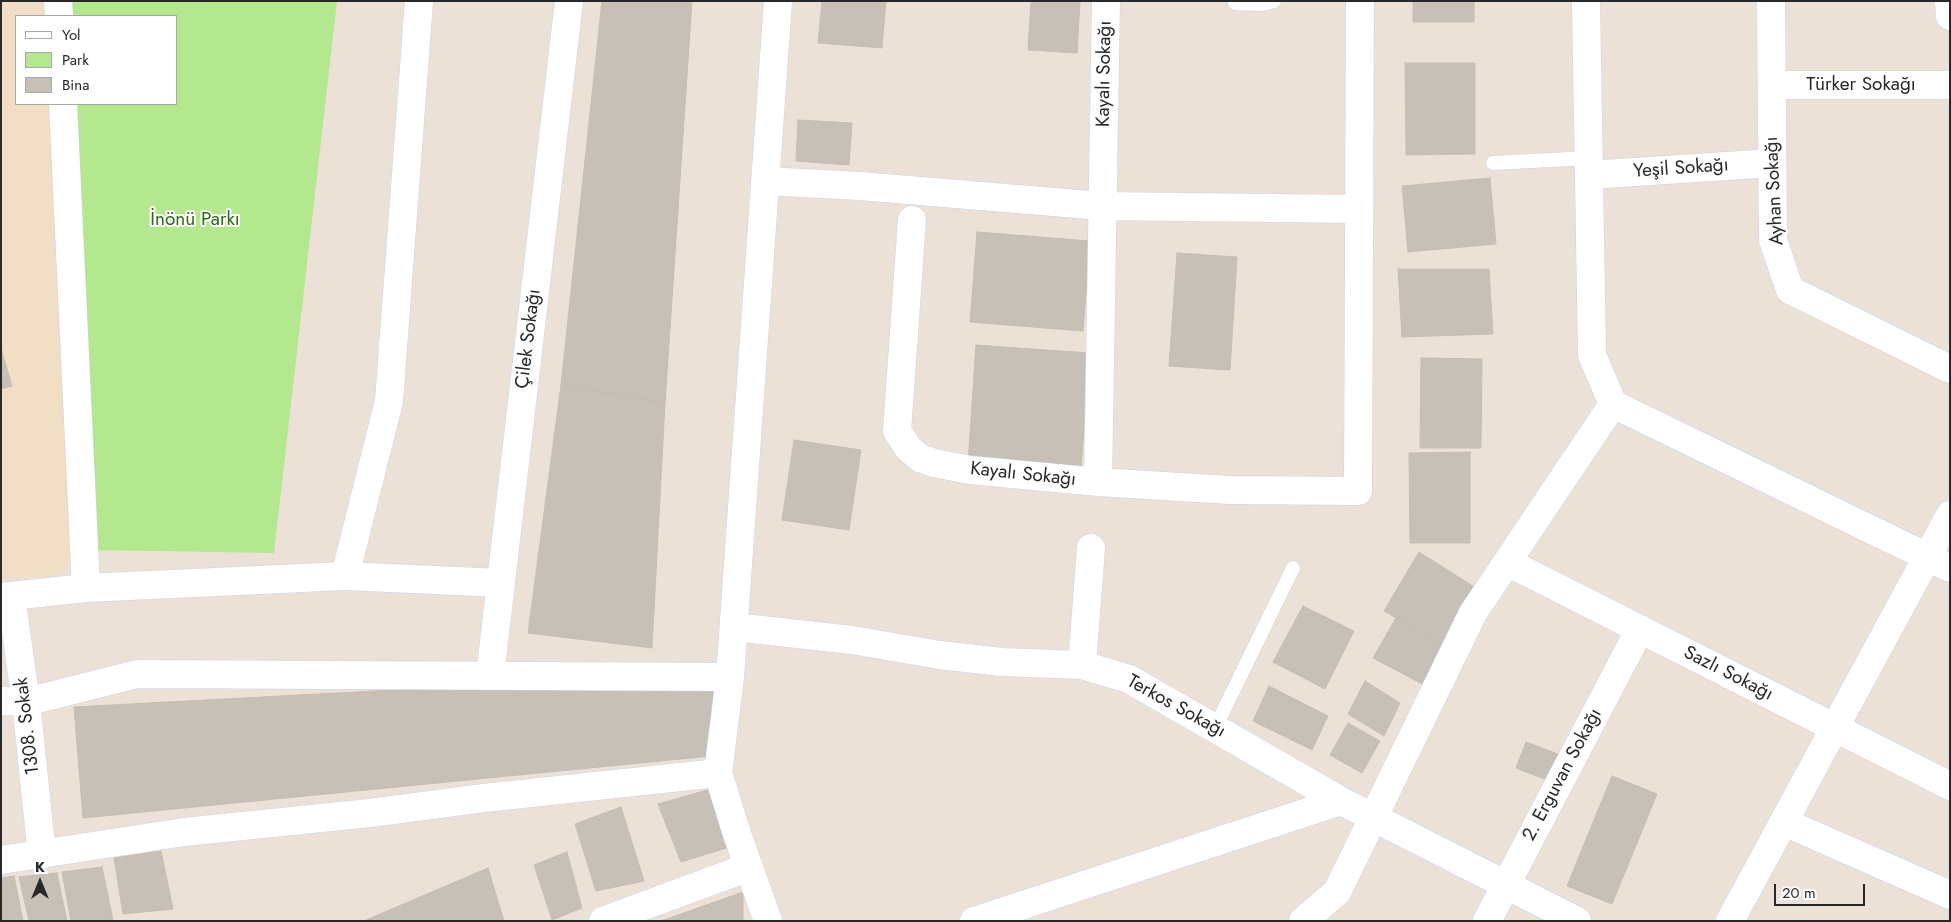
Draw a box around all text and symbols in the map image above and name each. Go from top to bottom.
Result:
legend [15,15,178,105]
street label: Kayalı Sokağı [1093,21,1117,127]
text: Yol [62,24,81,46]
text: Park [62,49,89,71]
text: Bina [62,74,89,96]
street label: Türker Sokağı [1806,74,1916,96]
street label: Ayhan Sokağı [1761,136,1789,246]
street label: Yeşil Sokağı [1633,154,1729,184]
park label: İnönü Parkı [150,209,240,231]
street label: Çilek Sokağı [512,288,546,390]
street label: Kayalı Sokağı [969,458,1077,492]
street label: Sazlı Sokağı [1679,642,1777,706]
street label: Terkos Sokağı [1123,671,1229,743]
street label: 1308. Sokak [11,676,45,776]
street label: 2. Erguvan Sokağı [1518,705,1608,845]
north arrow [15,857,65,907]
text: K [35,857,45,877]
scale bar [1776,874,1867,906]
text: 20 m [1782,882,1816,904]

